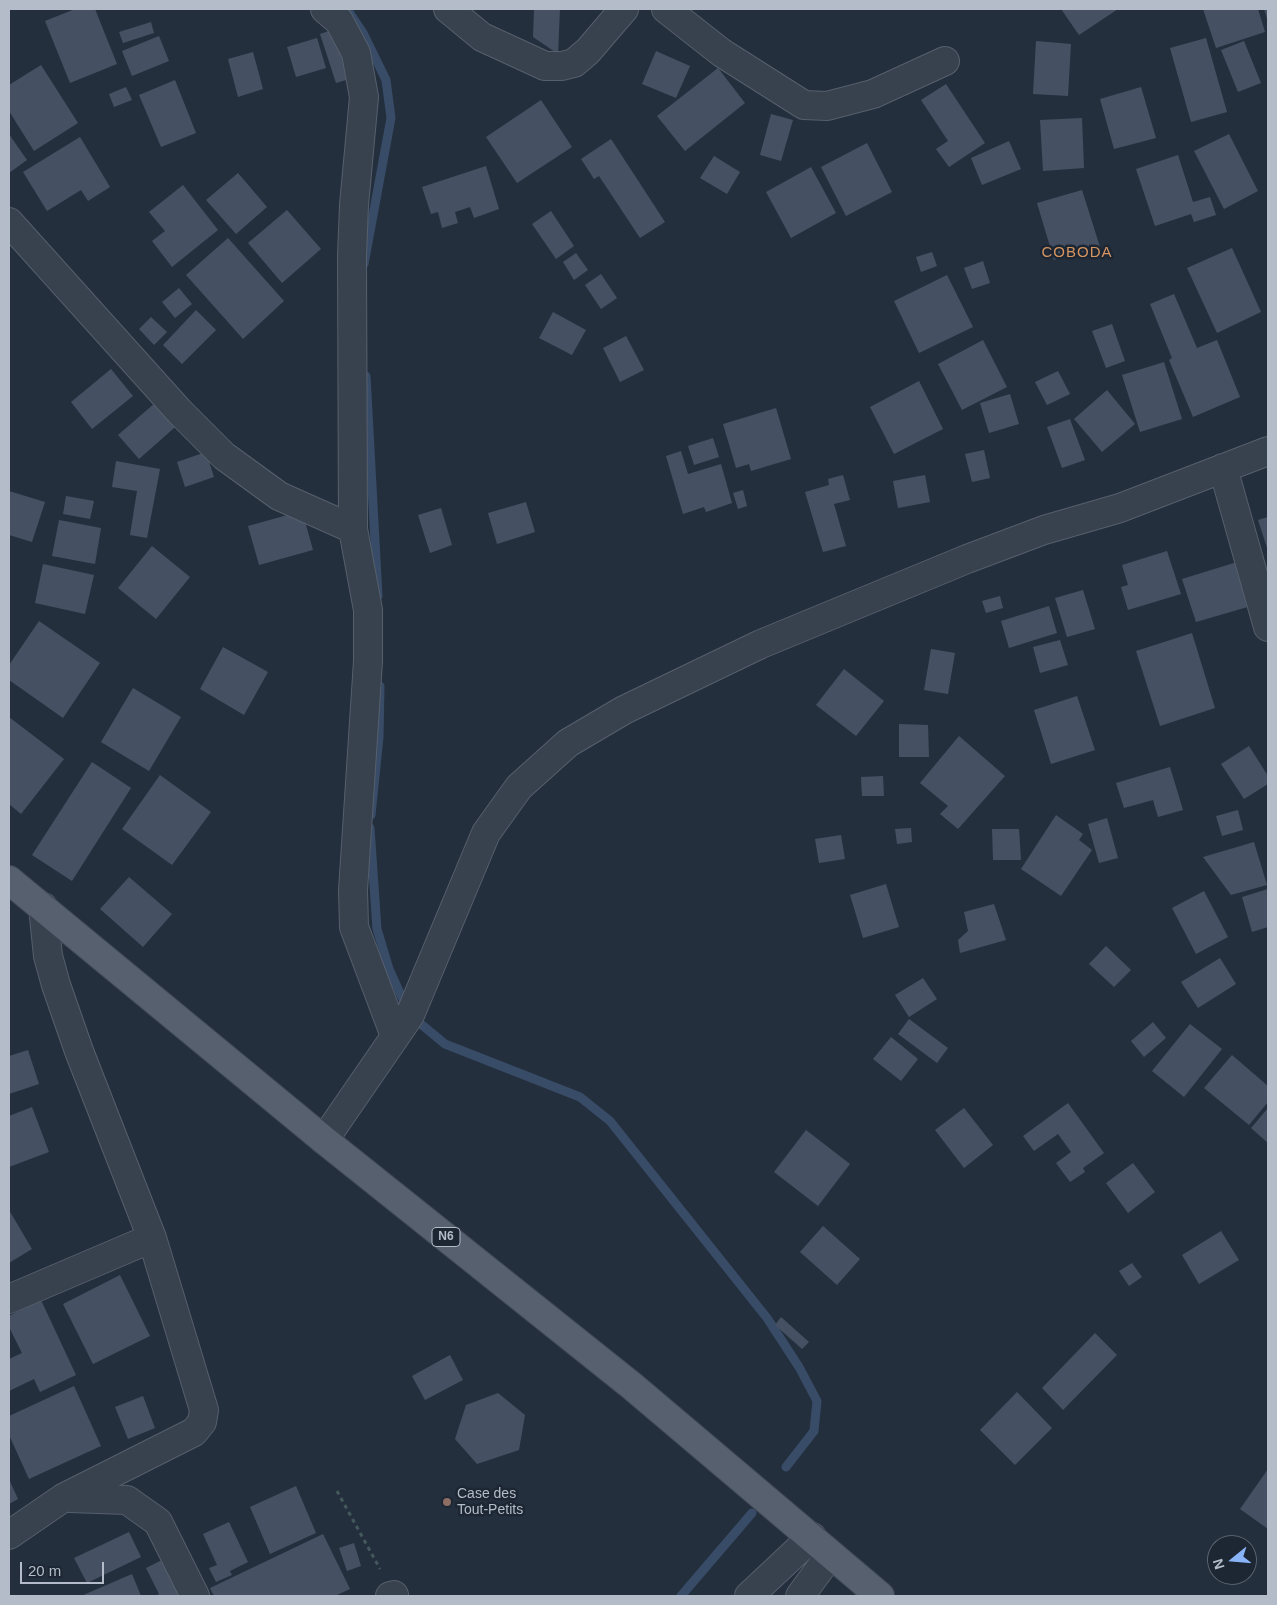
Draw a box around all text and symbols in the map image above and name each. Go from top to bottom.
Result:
district label: COBODA [1041,244,1113,262]
road number: N6 [432,1228,460,1246]
place label: Case des Tout-Petits [457,1486,523,1518]
marker: Case des Tout-Petits [441,1496,453,1508]
north arrow [1207,1535,1257,1585]
scale bar [22,1552,106,1584]
text: N [1209,1557,1228,1571]
text: 20 m [28,1562,61,1579]

